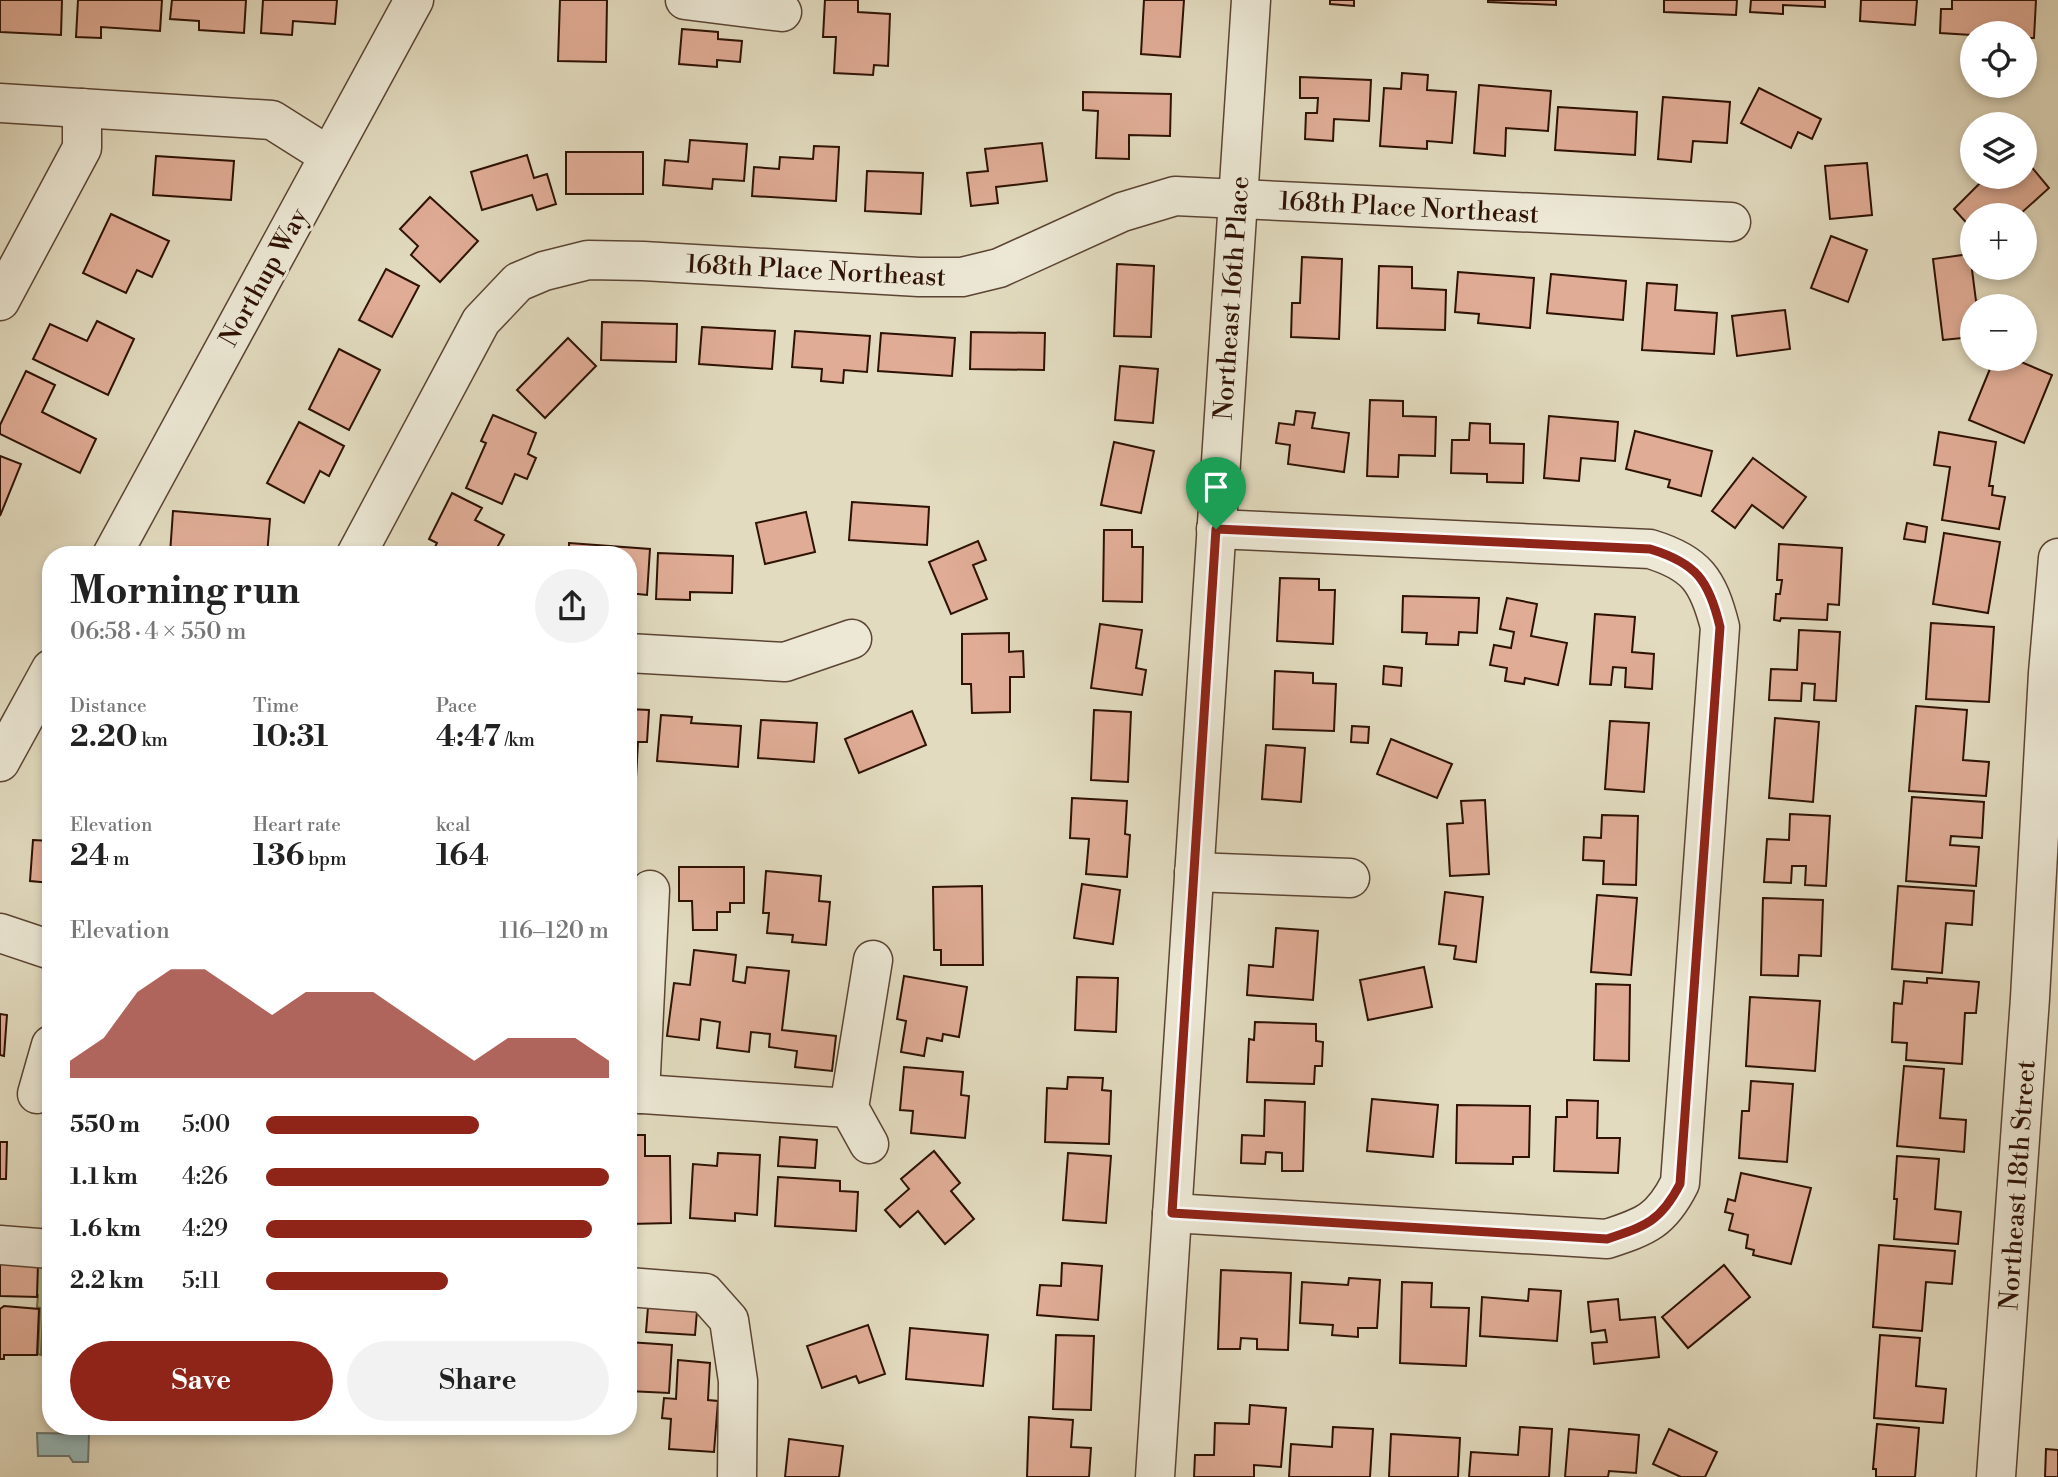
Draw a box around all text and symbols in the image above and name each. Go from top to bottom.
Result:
map controls [1960,21,2037,371]
button: locate [1960,21,2037,98]
button: layers [1960,112,2037,189]
street label: Northeast 16th Place [1208,175,1256,421]
street label: 168th Place Northeast [1278,185,1540,231]
street label: Northup Way [213,202,315,352]
button: + [1960,203,2037,280]
street label: 168th Place Northeast [685,248,947,294]
button: − [1960,294,2037,371]
pin [1186,457,1246,529]
icon: arrive [1197,468,1235,506]
text: Morning run [70,568,300,615]
button: share [535,569,609,643]
text: 06:58 · 4 × 550 m [70,618,246,646]
text: Distance [70,694,147,718]
text: Time [253,694,299,718]
text: Pace [436,694,477,718]
text: 2.20 [70,718,138,756]
text: 10:31 [253,718,328,756]
text: 4:47 [436,718,501,756]
text: km [138,728,168,752]
text: /km [501,728,535,752]
text: Elevation [70,813,152,837]
text: Heart rate [253,813,341,837]
text: kcal [436,813,470,837]
text: 24 [70,837,109,875]
text: 136 [253,837,304,875]
text: 164 [436,837,489,875]
text: m [109,847,130,871]
text: bpm [304,847,347,871]
text: Elevation [70,917,170,945]
text: 116–120 m [499,917,609,945]
street label: Northeast 18th Street [1993,1059,2043,1311]
text: 550 m [70,1111,140,1139]
text: 5:00 [182,1111,230,1139]
text: 1.1 km [70,1163,138,1191]
text: 4:26 [182,1163,228,1191]
text: 1.6 km [70,1215,141,1243]
text: 4:29 [182,1215,228,1243]
text: 2.2 km [70,1267,144,1295]
text: 5:11 [182,1267,220,1295]
button: Save [70,1341,333,1421]
button: Share [347,1341,609,1421]

